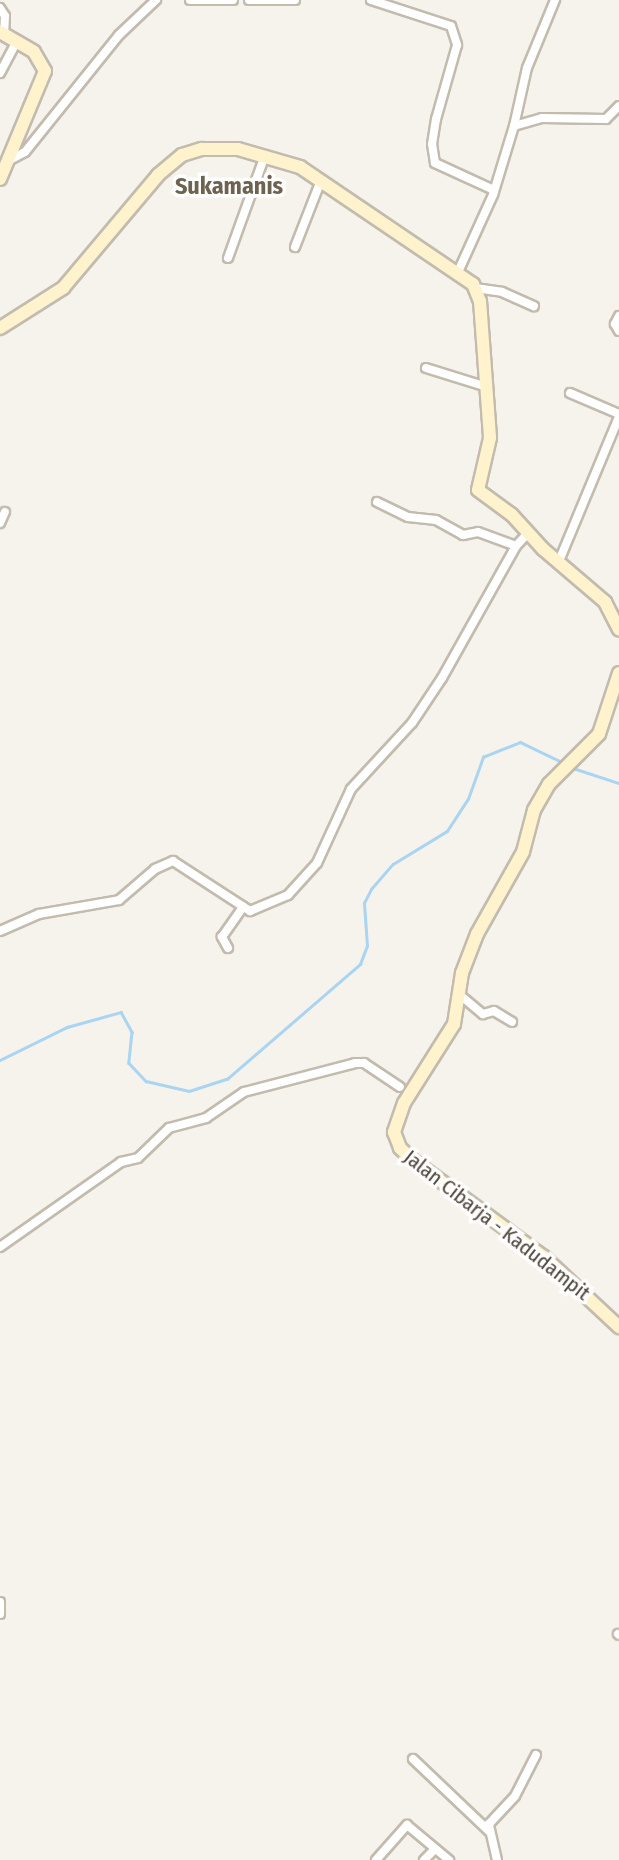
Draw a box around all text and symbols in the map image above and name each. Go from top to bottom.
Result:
district label: Sukamanis [175,173,283,201]
street label: Jalan Cibarja - Kadudampit [399,1144,595,1306]

